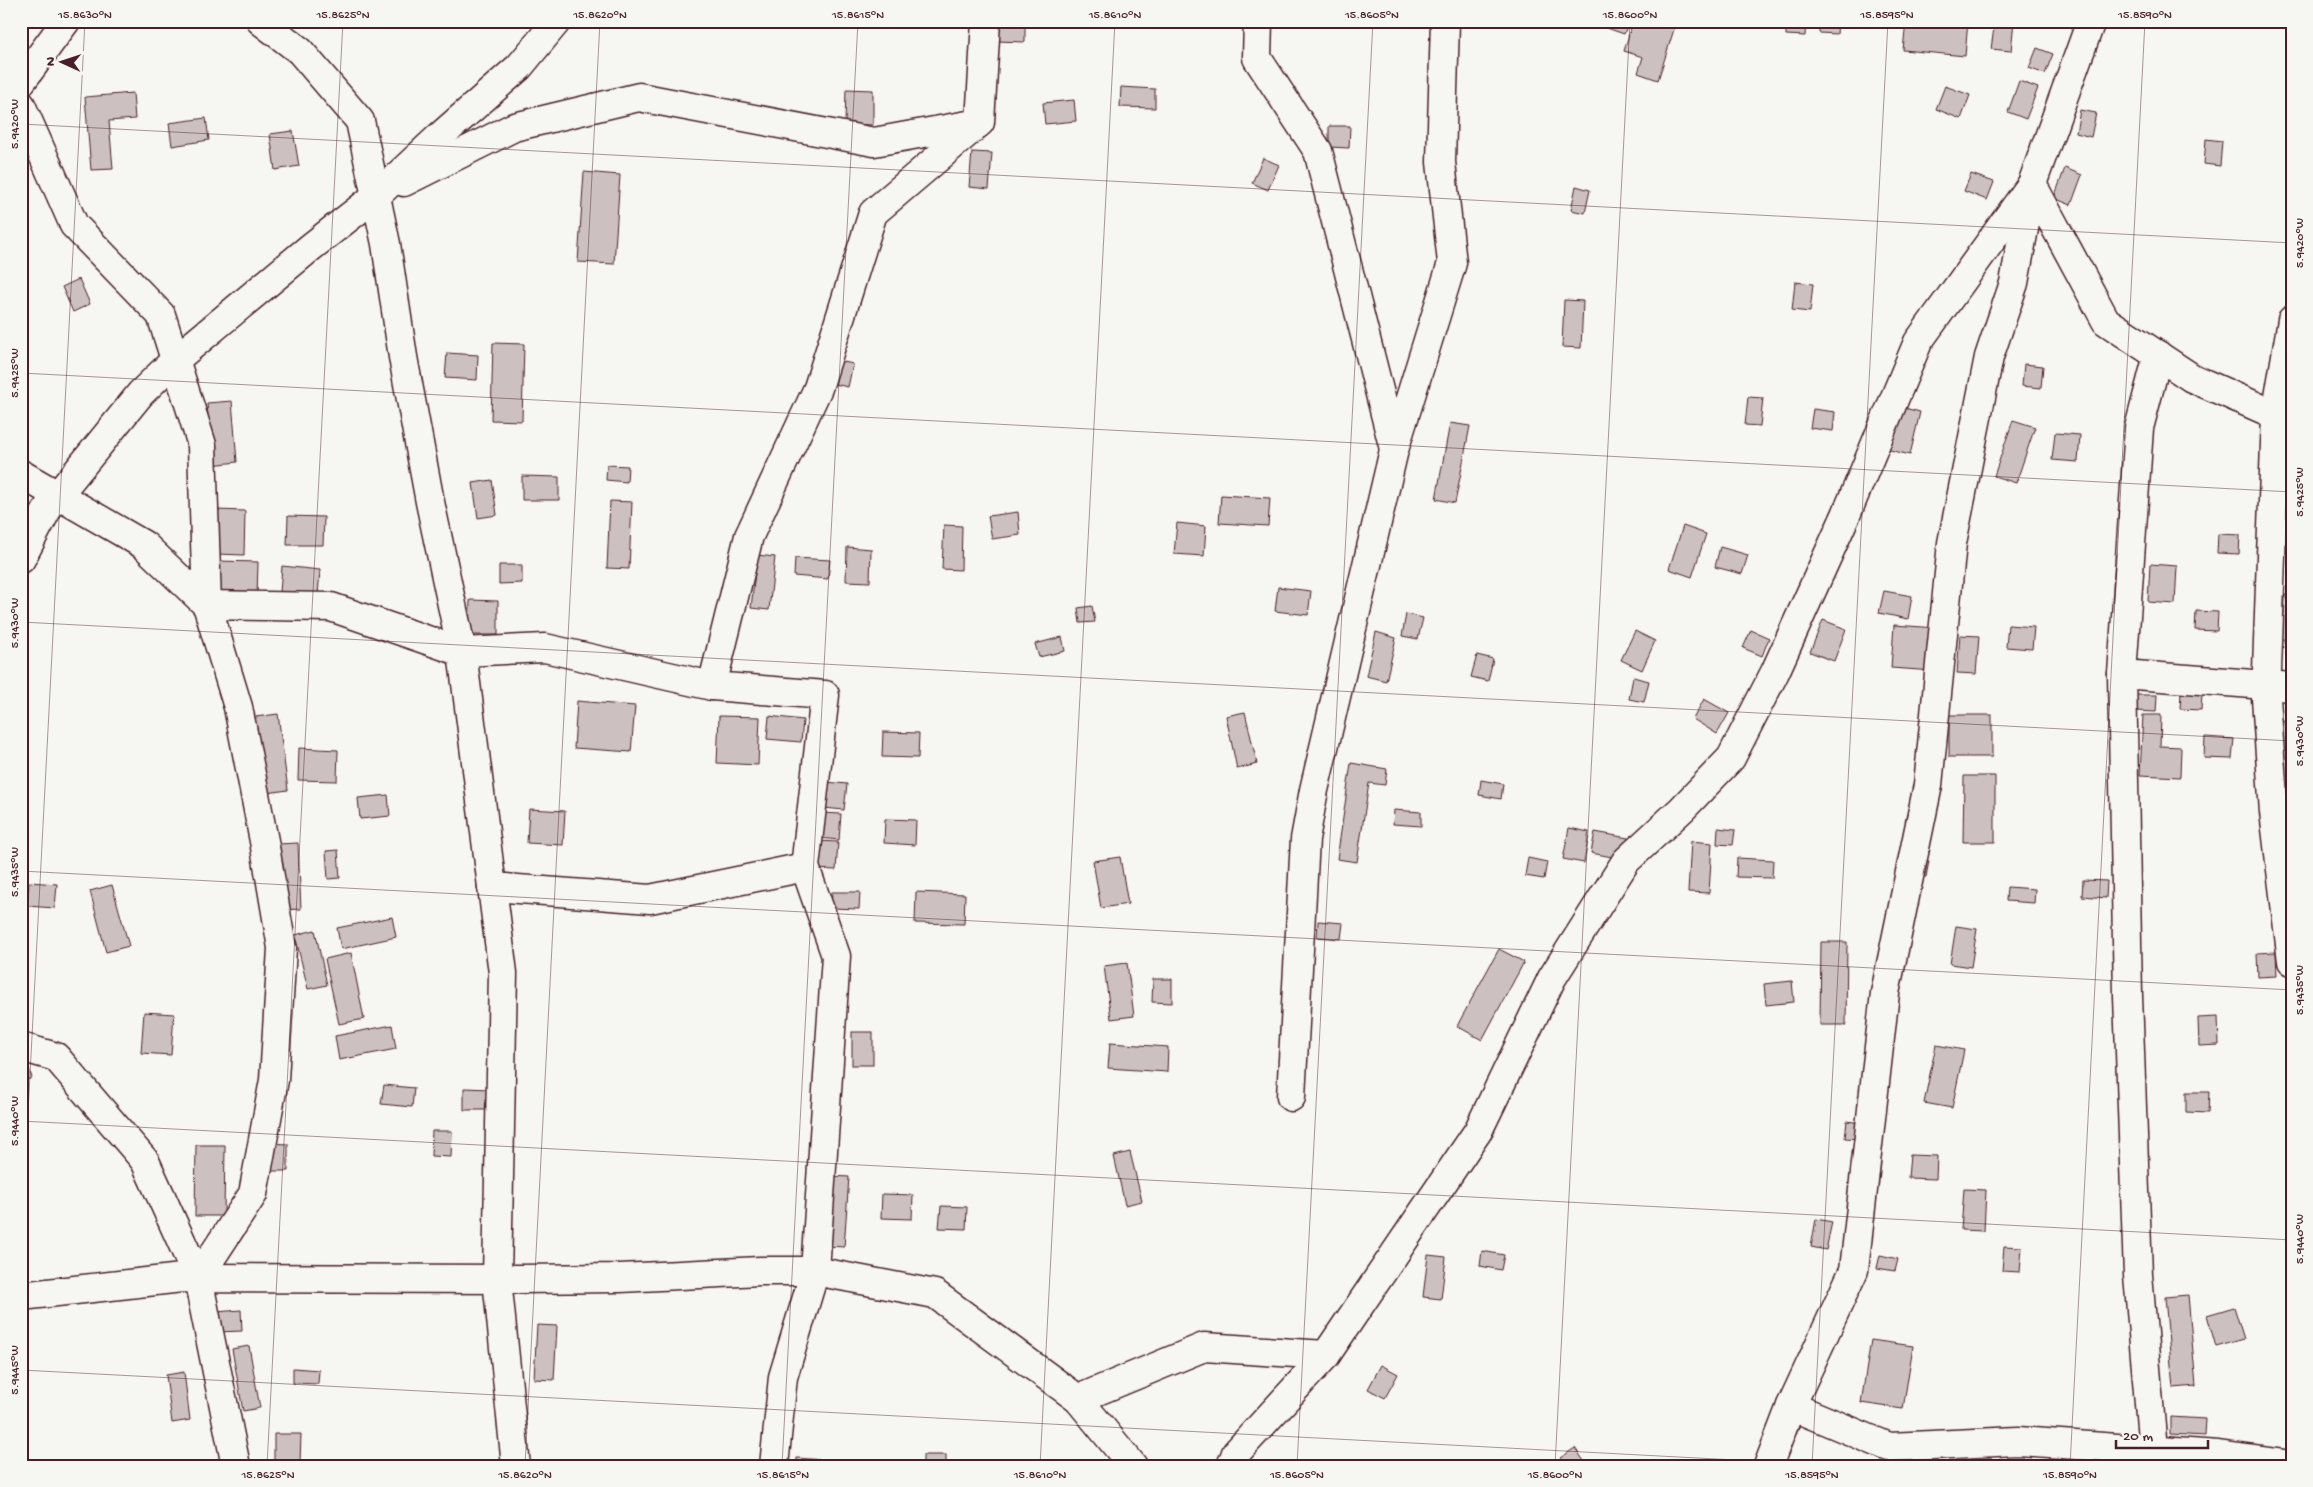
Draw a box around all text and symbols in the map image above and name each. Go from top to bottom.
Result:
text: 15.8630°N [57,9,112,23]
text: 15.8625°N [315,9,370,23]
text: 15.8620°N [572,9,627,23]
text: 15.8615°N [831,9,884,23]
text: 15.8610°N [1088,9,1141,23]
text: 15.8605°N [1344,9,1399,23]
text: 15.8600°N [1602,9,1657,23]
text: 15.8595°N [1859,9,1914,23]
text: 15.8590°N [2117,9,2172,23]
north arrow [38,38,88,88]
text: N [43,56,60,66]
text: 5.9420°W [9,99,23,149]
text: 5.9420°W [2294,218,2308,268]
text: 5.9425°W [9,348,23,398]
text: 5.9425°W [2294,467,2308,517]
text: 5.9430°W [9,598,23,648]
text: 5.9430°W [2294,716,2308,766]
text: 5.9435°W [9,847,23,897]
text: 5.9435°W [2294,965,2308,1015]
text: 5.9440°W [9,1096,23,1146]
text: 5.9440°W [2294,1214,2308,1264]
text: 5.9445°W [9,1345,23,1395]
scale bar [2116,1417,2208,1449]
text: 20 m [2123,1428,2153,1446]
text: 15.8625°N [240,1469,295,1483]
text: 15.8620°N [497,1469,552,1483]
text: 15.8615°N [756,1469,809,1483]
text: 15.8610°N [1013,1469,1066,1483]
text: 15.8605°N [1269,1469,1324,1483]
text: 15.8600°N [1527,1469,1582,1483]
text: 15.8595°N [1784,1469,1839,1483]
text: 15.8590°N [2042,1469,2097,1483]

